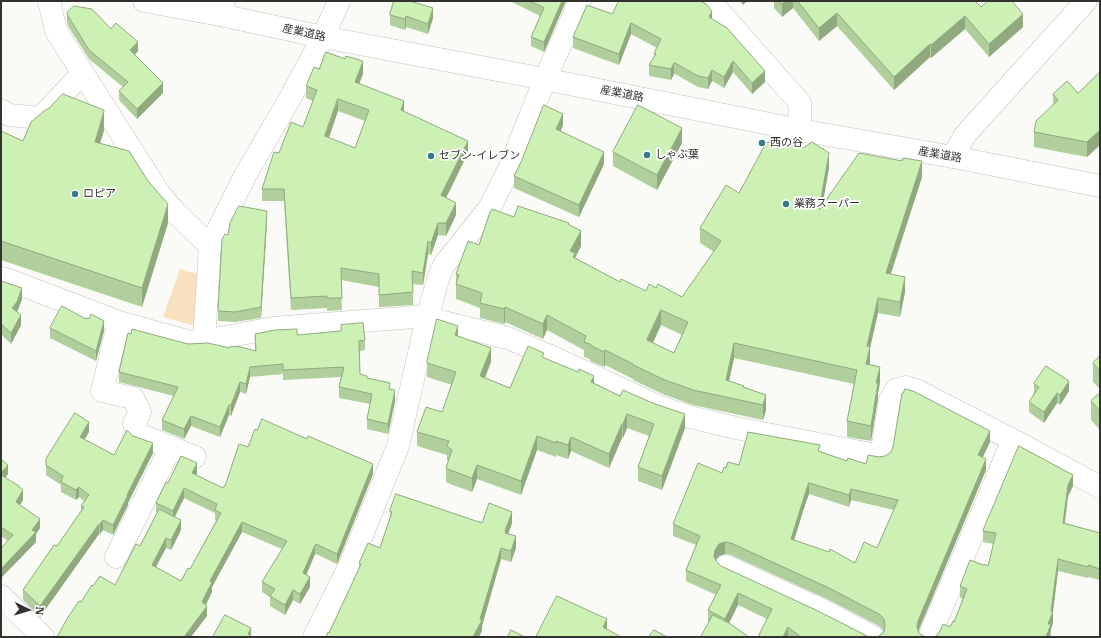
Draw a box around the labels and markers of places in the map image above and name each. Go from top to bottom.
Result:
place label: 西の谷 [770,136,803,150]
marker: 西の谷 [757,138,767,148]
place label: しゃぶ葉 [655,148,699,162]
place label: セブン-イレブン [439,149,520,163]
marker: しゃぶ葉 [642,150,652,160]
marker: セブン-イレブン [426,151,436,161]
place label: ロピア [83,187,116,201]
marker: ロピア [70,189,80,199]
place label: 業務スーパー [794,197,860,211]
marker: 業務スーパー [781,199,791,209]

